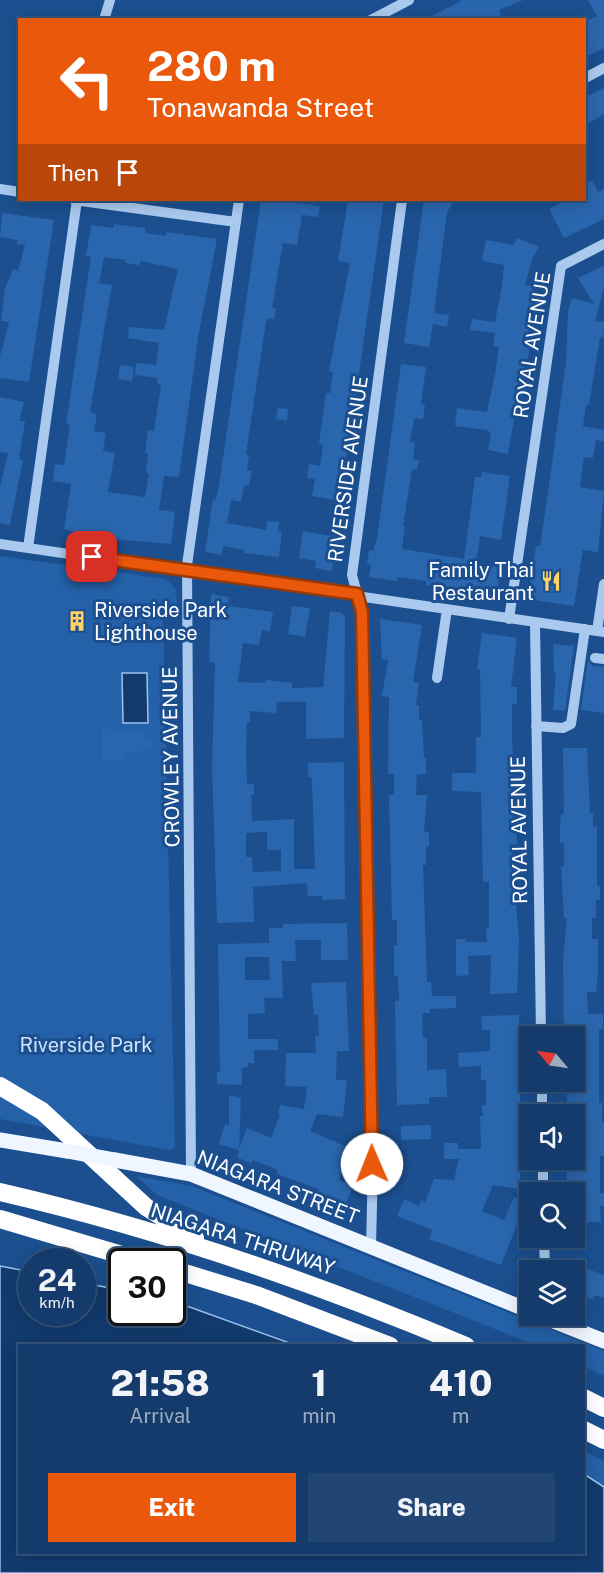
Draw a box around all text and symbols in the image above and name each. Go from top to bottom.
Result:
text: 280 m [147,41,276,90]
icon: left [48,42,126,120]
text: Tonawanda Street [147,91,374,123]
icon: arrive [111,156,144,189]
text: Then [48,160,99,186]
street label: ROYAL AVENUE [509,270,555,420]
street label: RIVERSIDE AVENUE [323,374,373,564]
pin [66,531,117,582]
icon: arrive [75,540,108,573]
place label: Family Thai Restaurant [428,558,534,605]
restaurant icon: Family Thai Restaurant [539,569,563,593]
place label: Riverside Park Lighthouse [94,598,227,645]
building icon: Riverside Park Lighthouse [65,609,89,633]
street label: CROWLEY AVENUE [157,666,185,848]
street label: ROYAL AVENUE [506,756,532,904]
north arrow [519,1026,585,1092]
map controls [519,1026,585,1326]
park label: Riverside Park [19,1033,153,1057]
button: sound [519,1104,585,1170]
position arrow [340,1132,404,1196]
street label: NIAGARA STREET [194,1145,362,1229]
button: search [519,1182,585,1248]
street label: NIAGARA THRUWAY [148,1198,338,1280]
speed limit sign: 30 [108,1248,186,1326]
button: layers [519,1260,585,1326]
text: 24 [38,1262,76,1298]
text: km/h [39,1294,75,1311]
text: 21:58 [111,1362,210,1404]
text: 1 [311,1362,327,1404]
text: 410 [429,1362,492,1404]
text: Arrival [129,1404,191,1428]
text: min [302,1404,336,1428]
text: m [452,1404,469,1428]
button: Exit [48,1473,296,1542]
button: Share [308,1473,555,1542]

